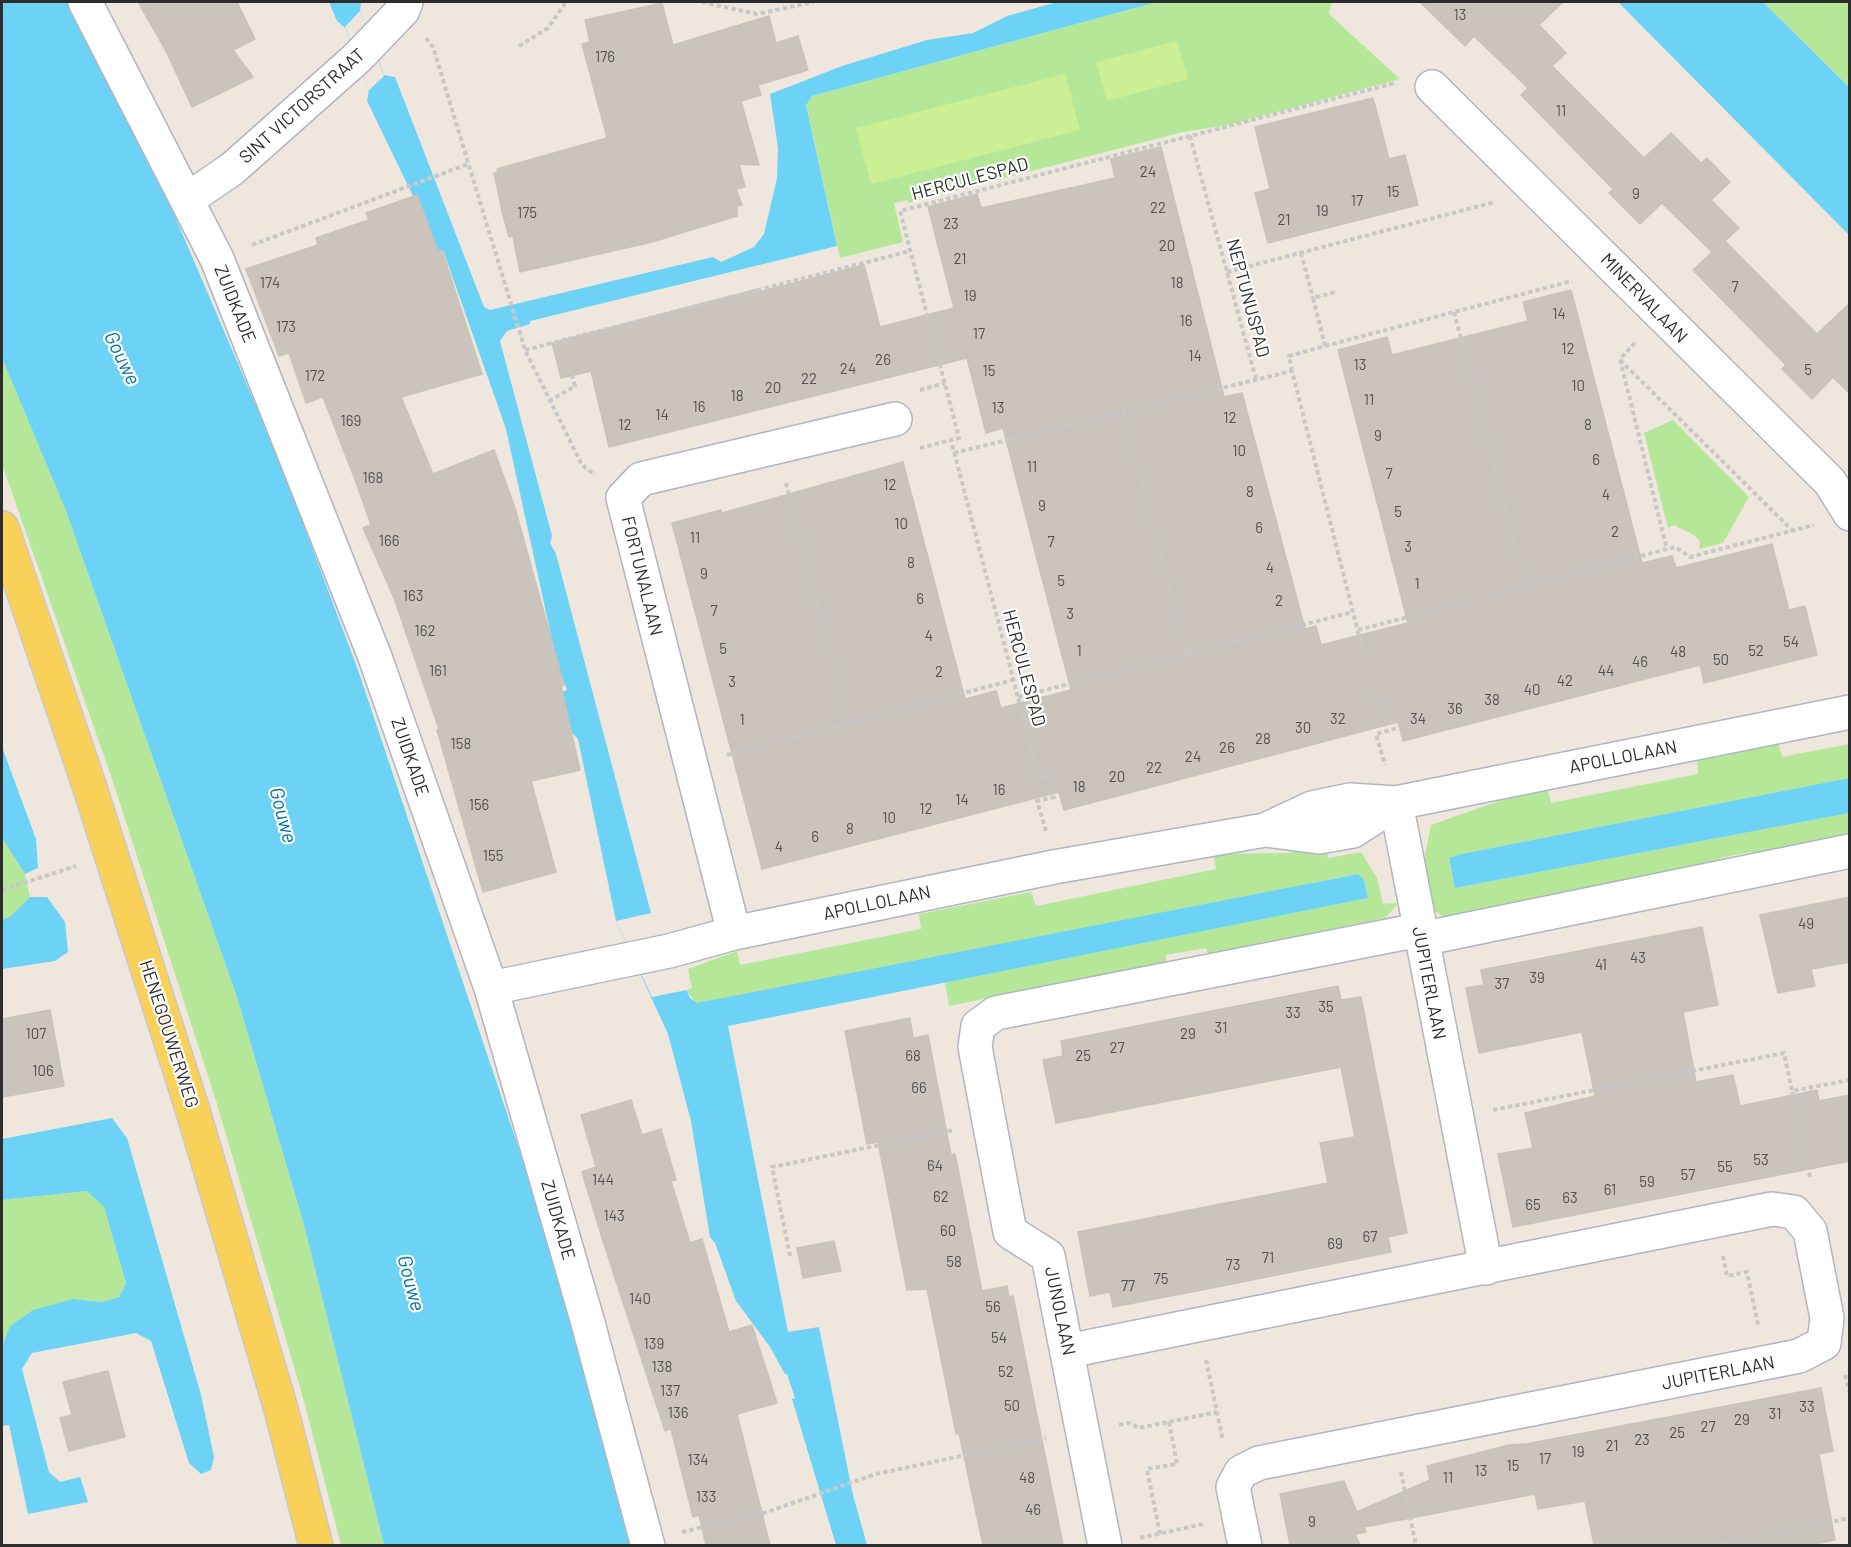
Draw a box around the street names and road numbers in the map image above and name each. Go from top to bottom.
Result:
street label: SINT VICTORSTRAAT [235,44,369,168]
street label: HERCULESPAD [909,153,1031,205]
street label: NEPTUNUSPAD [1222,236,1274,360]
street label: MINERVALAAN [1596,249,1692,347]
street label: ZUIDKADE [210,262,260,346]
street label: FORTUNALAAN [617,514,667,638]
street label: HERCULESPAD [998,607,1050,729]
street label: ZUIDKADE [386,715,434,799]
street label: APOLLOLAAN [1567,736,1679,778]
street label: APOLLOLAAN [821,881,933,925]
street label: JUPITERLAAN [1407,925,1451,1041]
street label: HENEGOUWERWEG [135,957,203,1111]
street label: ZUIDKADE [536,1178,580,1262]
street label: JUNOLAAN [1040,1265,1080,1357]
street label: JUPITERLAAN [1660,1351,1776,1395]

